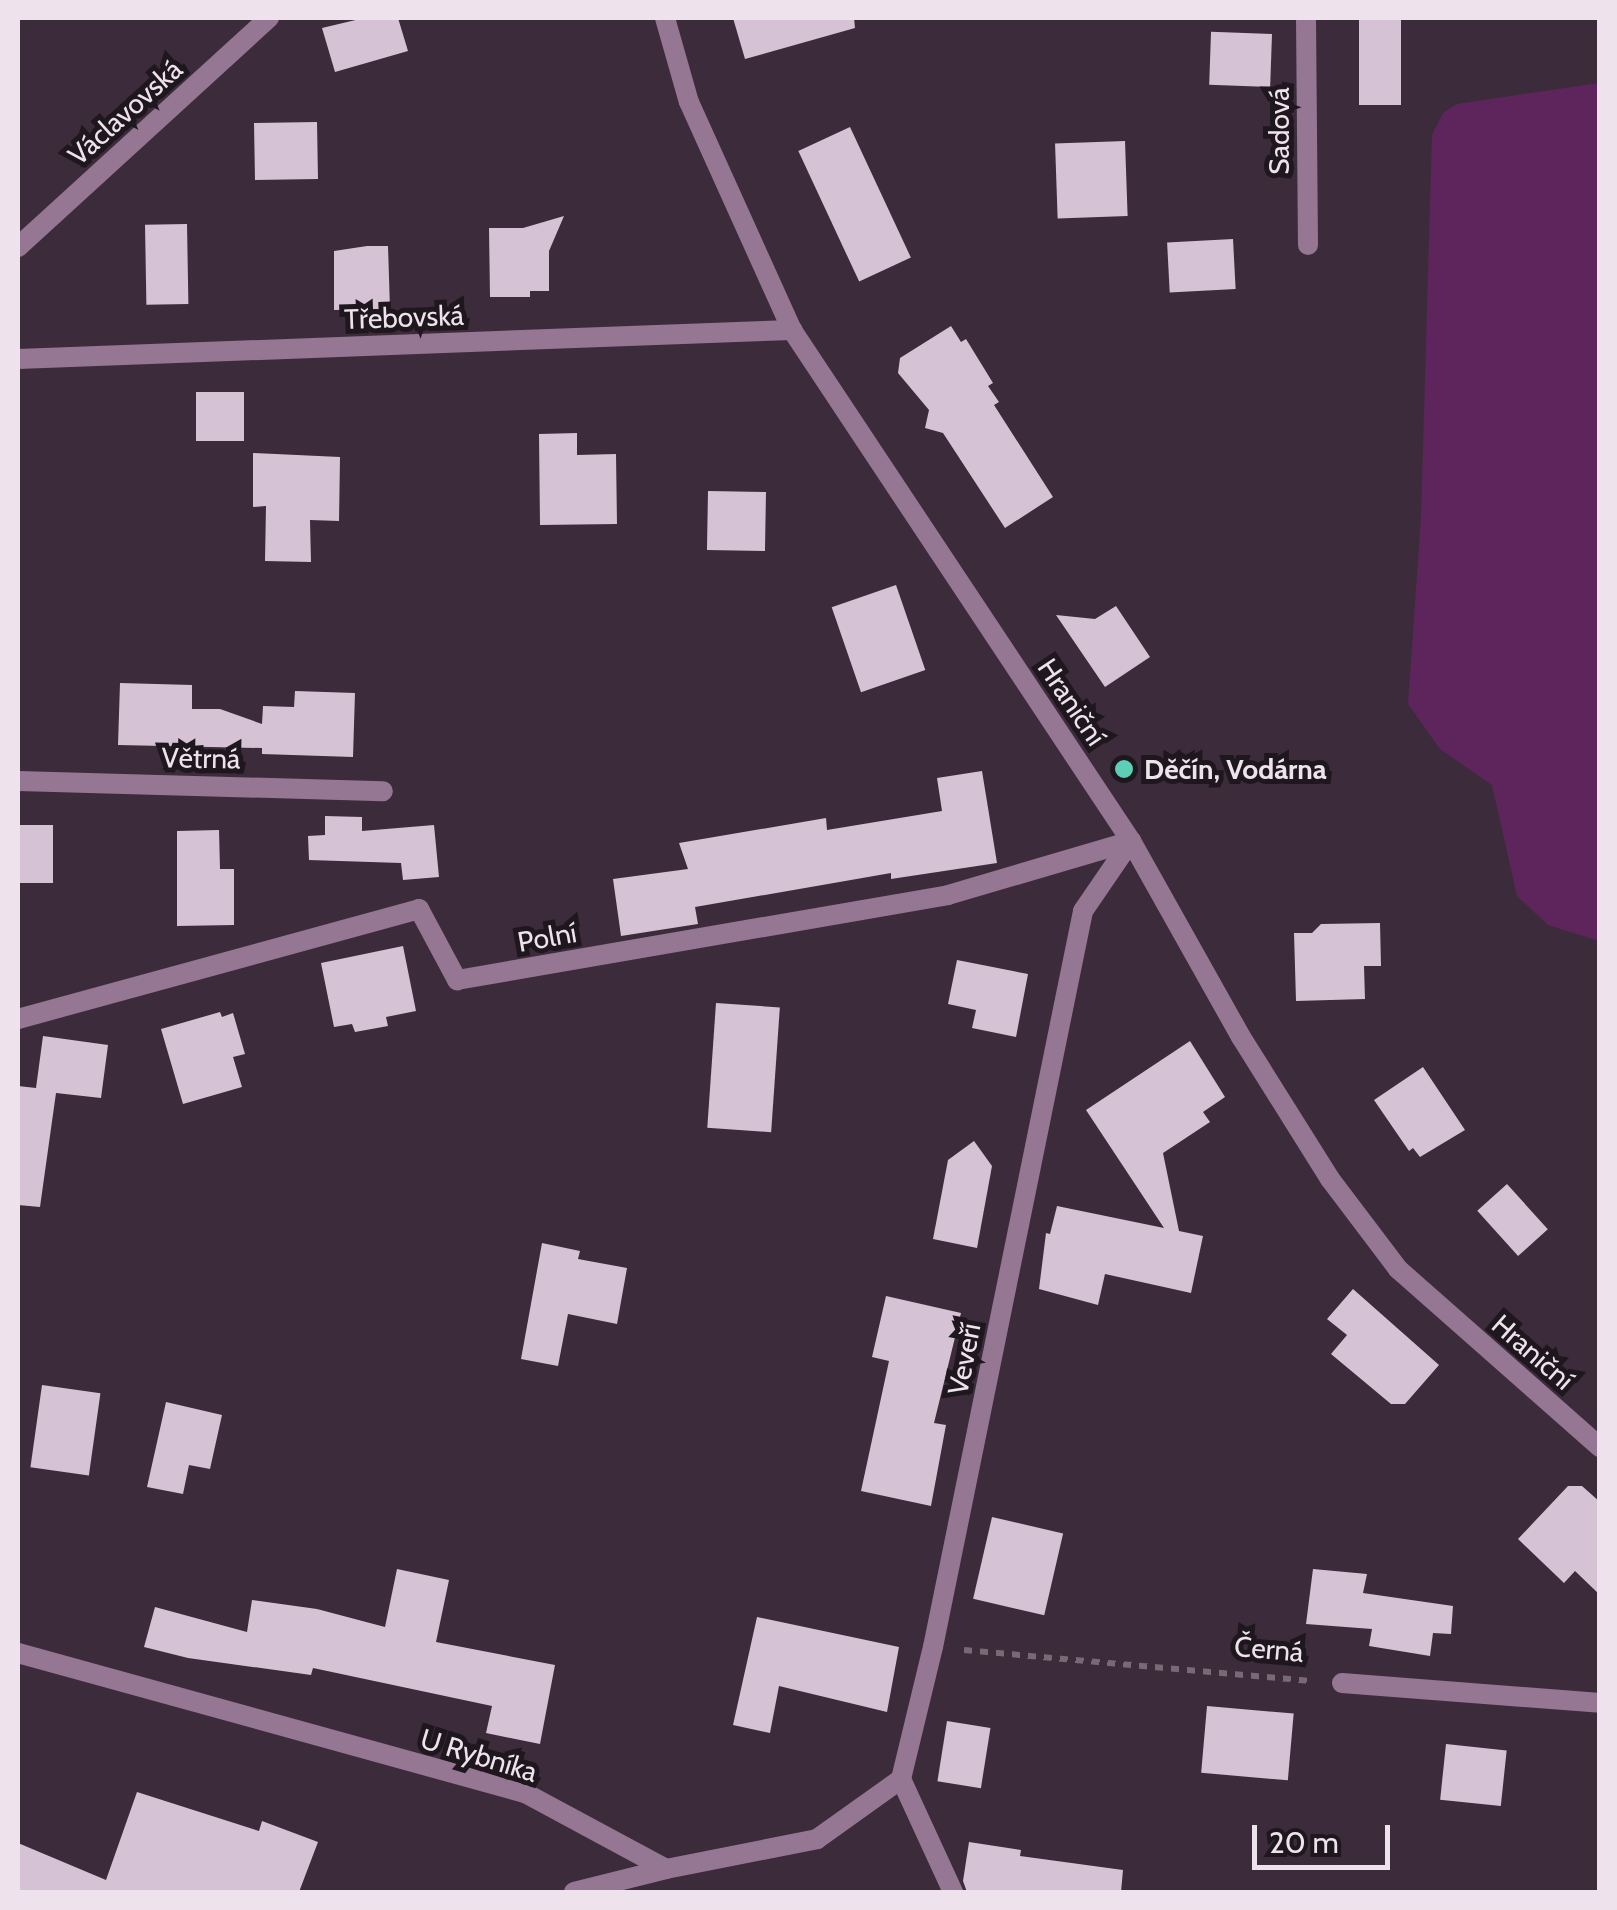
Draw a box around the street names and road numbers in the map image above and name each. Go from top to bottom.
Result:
street label: Václavovská [61,52,189,172]
street label: Sadová [1262,87,1296,175]
street label: Třebovská [344,298,464,336]
street label: Hraniční [1031,652,1113,752]
street label: Větrná [161,741,241,775]
street label: Polní [515,915,579,959]
street label: Hraniční [1485,1307,1581,1397]
street label: Veveří [941,1320,987,1398]
street label: Černá [1233,1629,1305,1669]
street label: U Rybníka [417,1721,541,1789]

